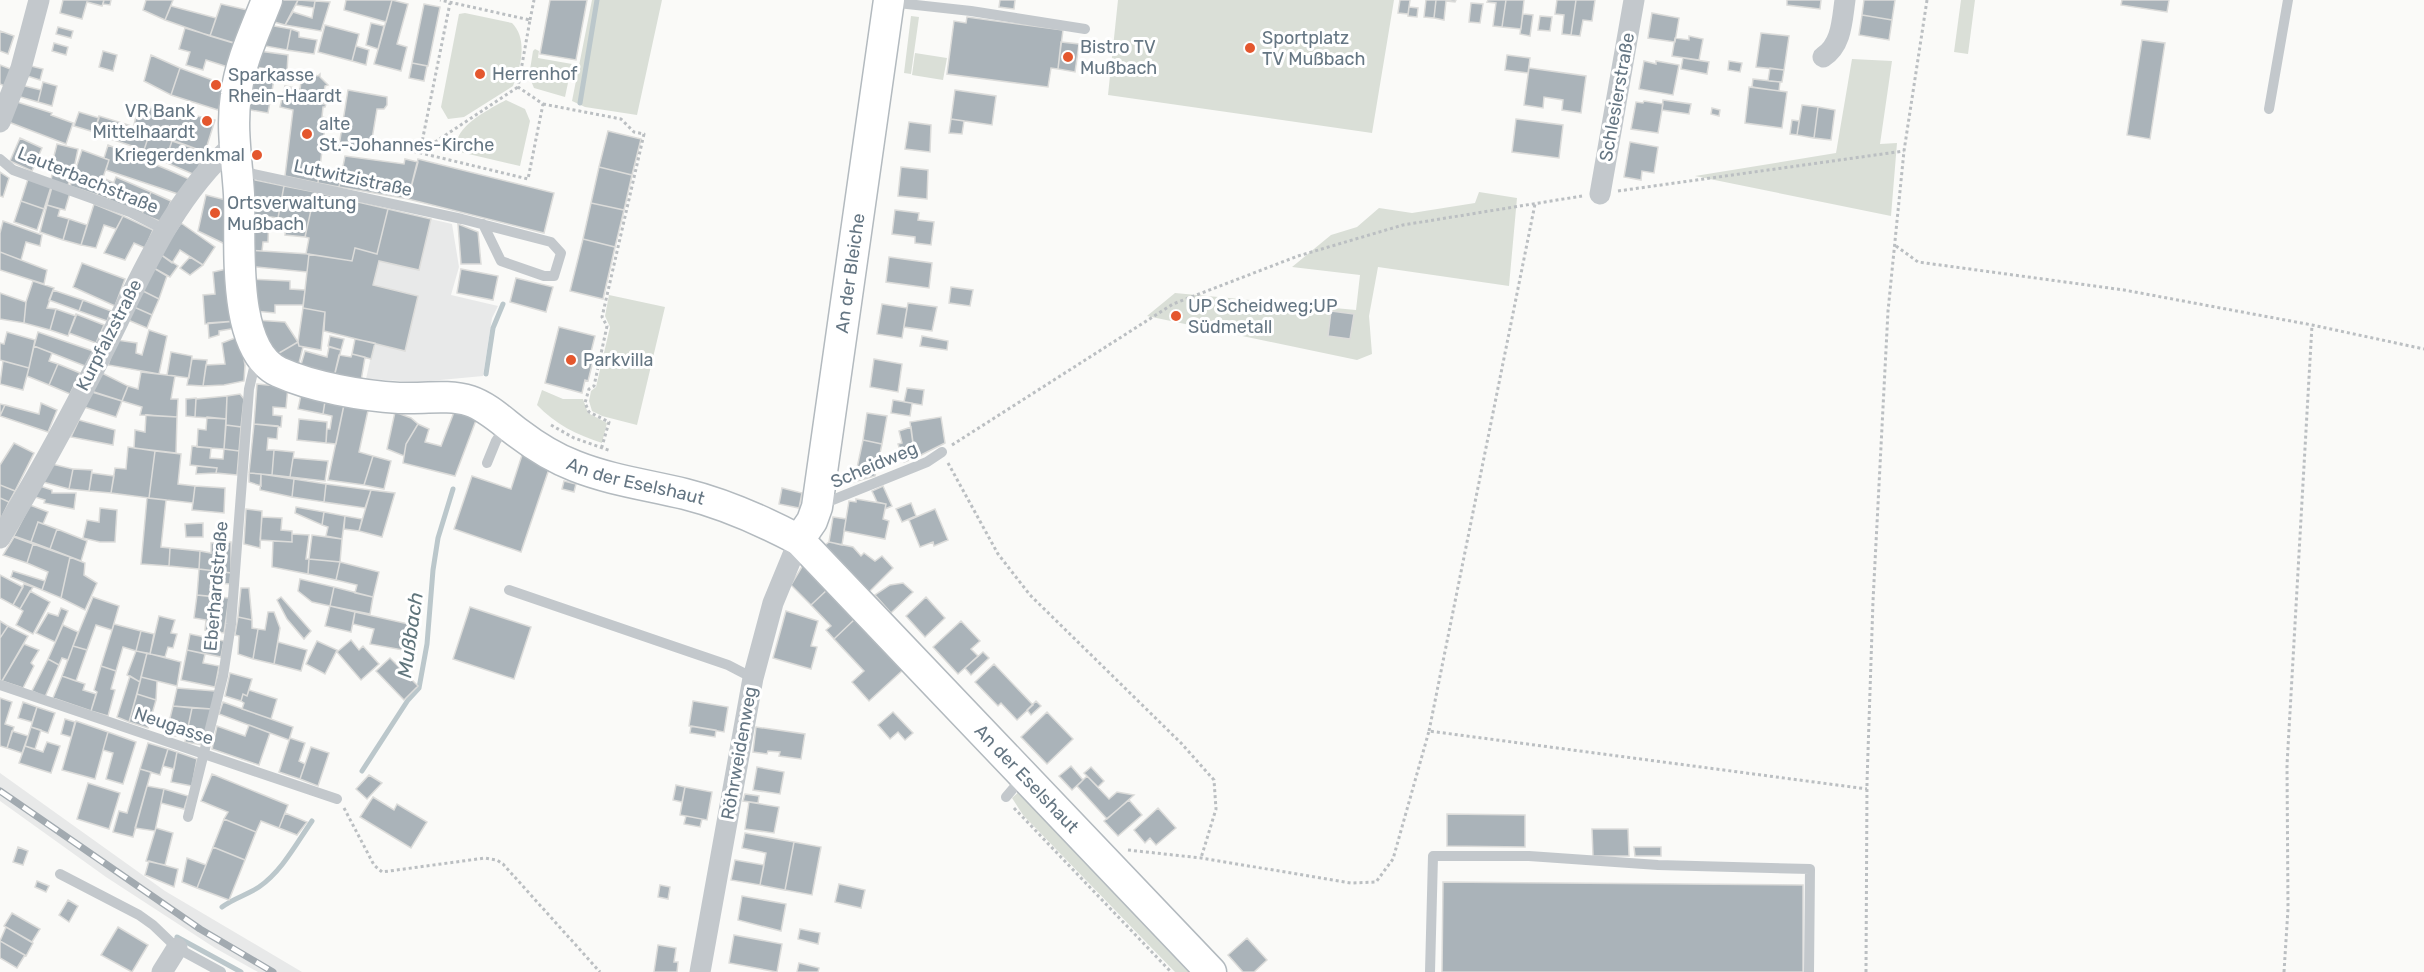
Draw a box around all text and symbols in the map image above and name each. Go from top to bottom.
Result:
place label: Sportplatz TV Mußbach [1262,27,1365,70]
street label: Schlesierstraße [1595,31,1639,163]
place label: Bistro TV Mußbach [1080,36,1157,79]
marker: Sportplatz TV Mußbach [1243,41,1257,55]
marker: Bistro TV Mußbach [1061,50,1075,64]
place label: Herrenhof [492,63,578,85]
place label: Sparkasse Rhein-Haardt [228,64,342,107]
marker: Herrenhof [473,67,487,81]
marker: Sparkasse Rhein-Haardt [209,78,223,92]
place label: VR Bank Mittelhaardt [93,100,196,143]
place label: alte St.-Johannes-Kirche [319,113,494,156]
marker: VR Bank Mittelhaardt [200,114,214,128]
marker: alte St.-Johannes-Kirche [300,127,314,141]
street label: Lauterbachstraße [14,142,162,218]
place label: Kriegerdenkmal [114,144,245,166]
marker: Kriegerdenkmal [250,148,264,162]
street label: Lutwitzistraße [292,155,414,201]
place label: Ortsverwaltung Mußbach [227,192,356,235]
marker: Ortsverwaltung Mußbach [208,206,222,220]
street label: An der Bleiche [831,212,870,335]
street label: Kurpfalzstraße [71,275,147,395]
place label: UP Scheidweg;UP Südmetall [1188,295,1338,338]
marker: UP Scheidweg;UP Südmetall [1169,309,1183,323]
place label: Parkvilla [583,349,653,371]
marker: Parkvilla [564,353,578,367]
street label: Scheidweg [827,437,921,493]
street label: An der Eselshaut [563,453,707,510]
street label: Eberhardstraße [199,520,233,652]
water label: Mußbach [392,590,428,680]
street label: Röhrweidenweg [716,685,762,821]
street label: Neugasse [131,702,217,750]
street label: An der Eselshaut [970,720,1083,838]

